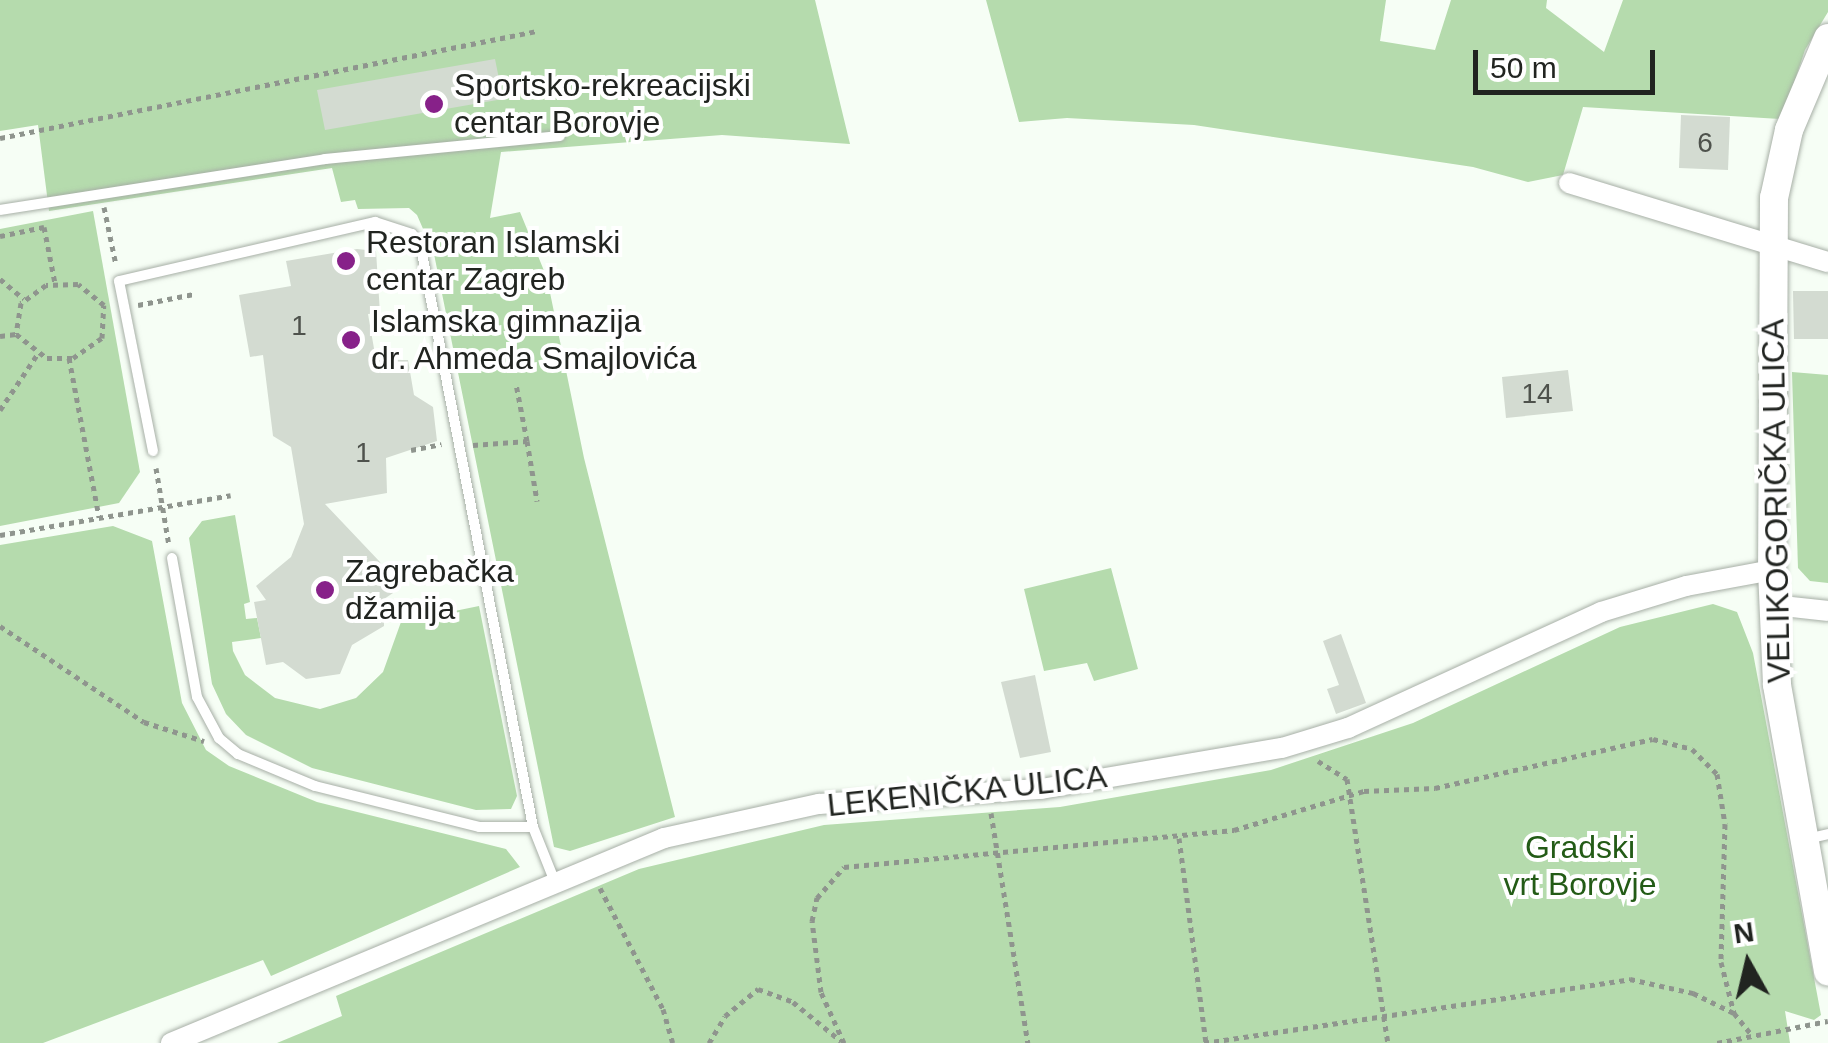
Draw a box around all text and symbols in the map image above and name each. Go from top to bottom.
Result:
scale bar [1478,30,1660,92]
text: 50 m [1490,51,1557,84]
place label: Sportsko-rekreacijski centar Borovje [454,67,751,142]
marker: Sportsko-rekreacijski centar Borovje [423,93,445,115]
house number: 6 [1697,126,1713,160]
place label: Restoran Islamski centar Zagreb [366,224,620,299]
marker: Restoran Islamski centar Zagreb [335,250,357,272]
place label: Islamska gimnazija dr. Ahmeda Smajlovića [371,303,698,378]
house number: 1 [291,309,307,343]
street label: VELIKOGORIČKA ULICA [1754,318,1798,684]
marker: Islamska gimnazija dr. Ahmeda Smajlovića [340,329,362,351]
house number: 14 [1521,377,1553,411]
house number: 1 [355,436,371,470]
place label: Zagrebačka džamija [345,553,514,628]
marker: Zagrebačka džamija [314,579,336,601]
street label: LEKENIČKA ULICA [824,757,1110,825]
park label: Gradski vrt Borovje [1504,829,1656,904]
north arrow [1698,913,1798,1013]
text: N [1732,916,1756,950]

